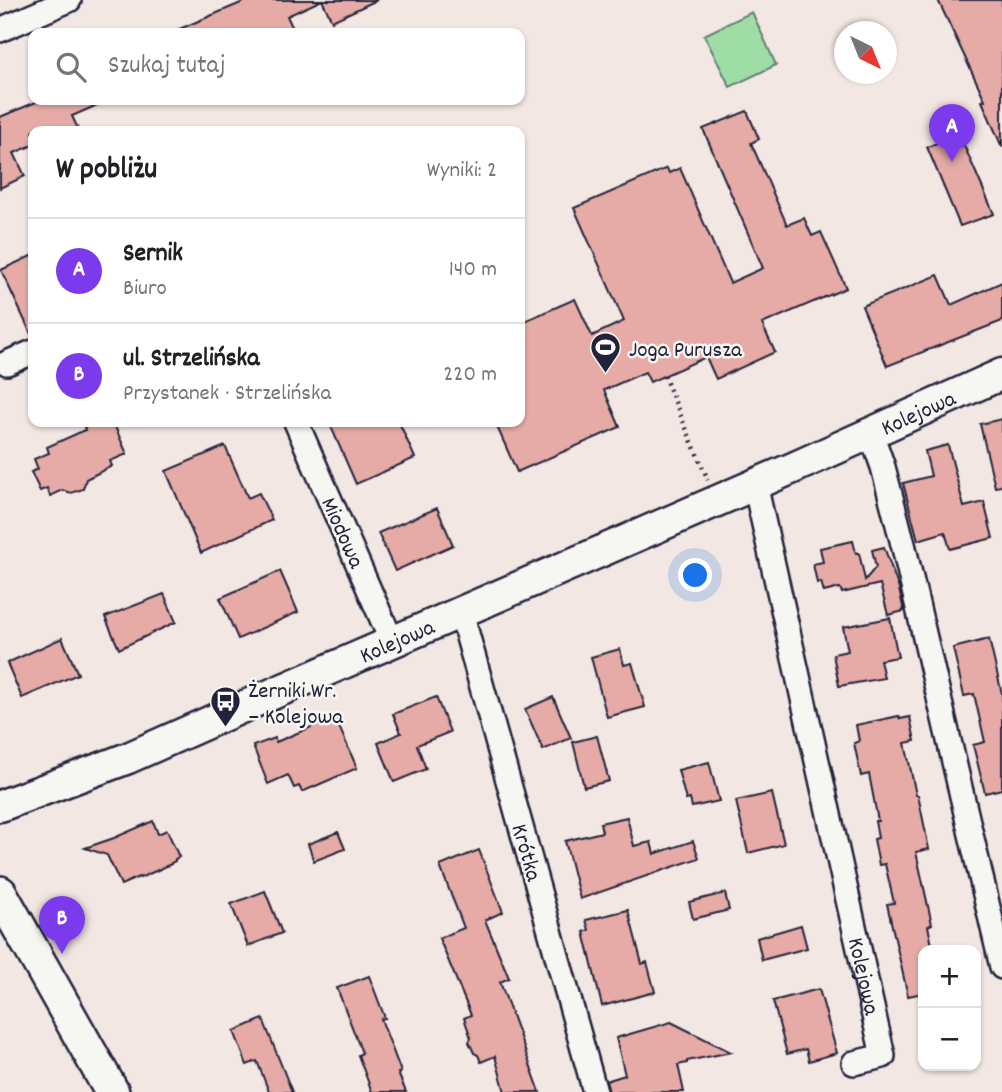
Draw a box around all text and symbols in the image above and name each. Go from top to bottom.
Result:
north arrow [834,21,897,84]
search box [28,28,525,105]
icon: search [52,48,90,86]
text: Szukaj tutaj [108,48,226,85]
pin: A [929,104,975,162]
text: W pobliżu [56,150,157,193]
text: Wyniki: 2 [427,155,497,188]
text: Sernik [123,236,183,273]
text: A [73,254,85,287]
text: 140 m [449,254,497,287]
text: Biuro [123,273,167,306]
sports icon: Joga Purusza [589,331,623,375]
place label: Joga Purusza [629,335,743,368]
text: ul. Strzelińska [123,341,259,378]
text: B [74,359,84,392]
text: 220 m [443,359,497,392]
text: Przystanek · Strzelińska [123,378,331,411]
street label: Kolejowa [877,383,963,446]
street label: Miodowa [311,493,372,575]
your location [678,558,712,592]
street label: Kolejowa [355,612,442,674]
place label: Żerniki Wr. – Kolejowa [248,676,344,735]
bus stop icon: Żerniki Wr. – Kolejowa [208,685,242,729]
street label: Krótka [501,820,549,887]
pin: B [39,896,85,954]
street label: Kolejowa [837,935,887,1020]
map controls [918,945,981,1071]
button: + [918,945,981,1008]
button: − [918,1008,981,1071]

